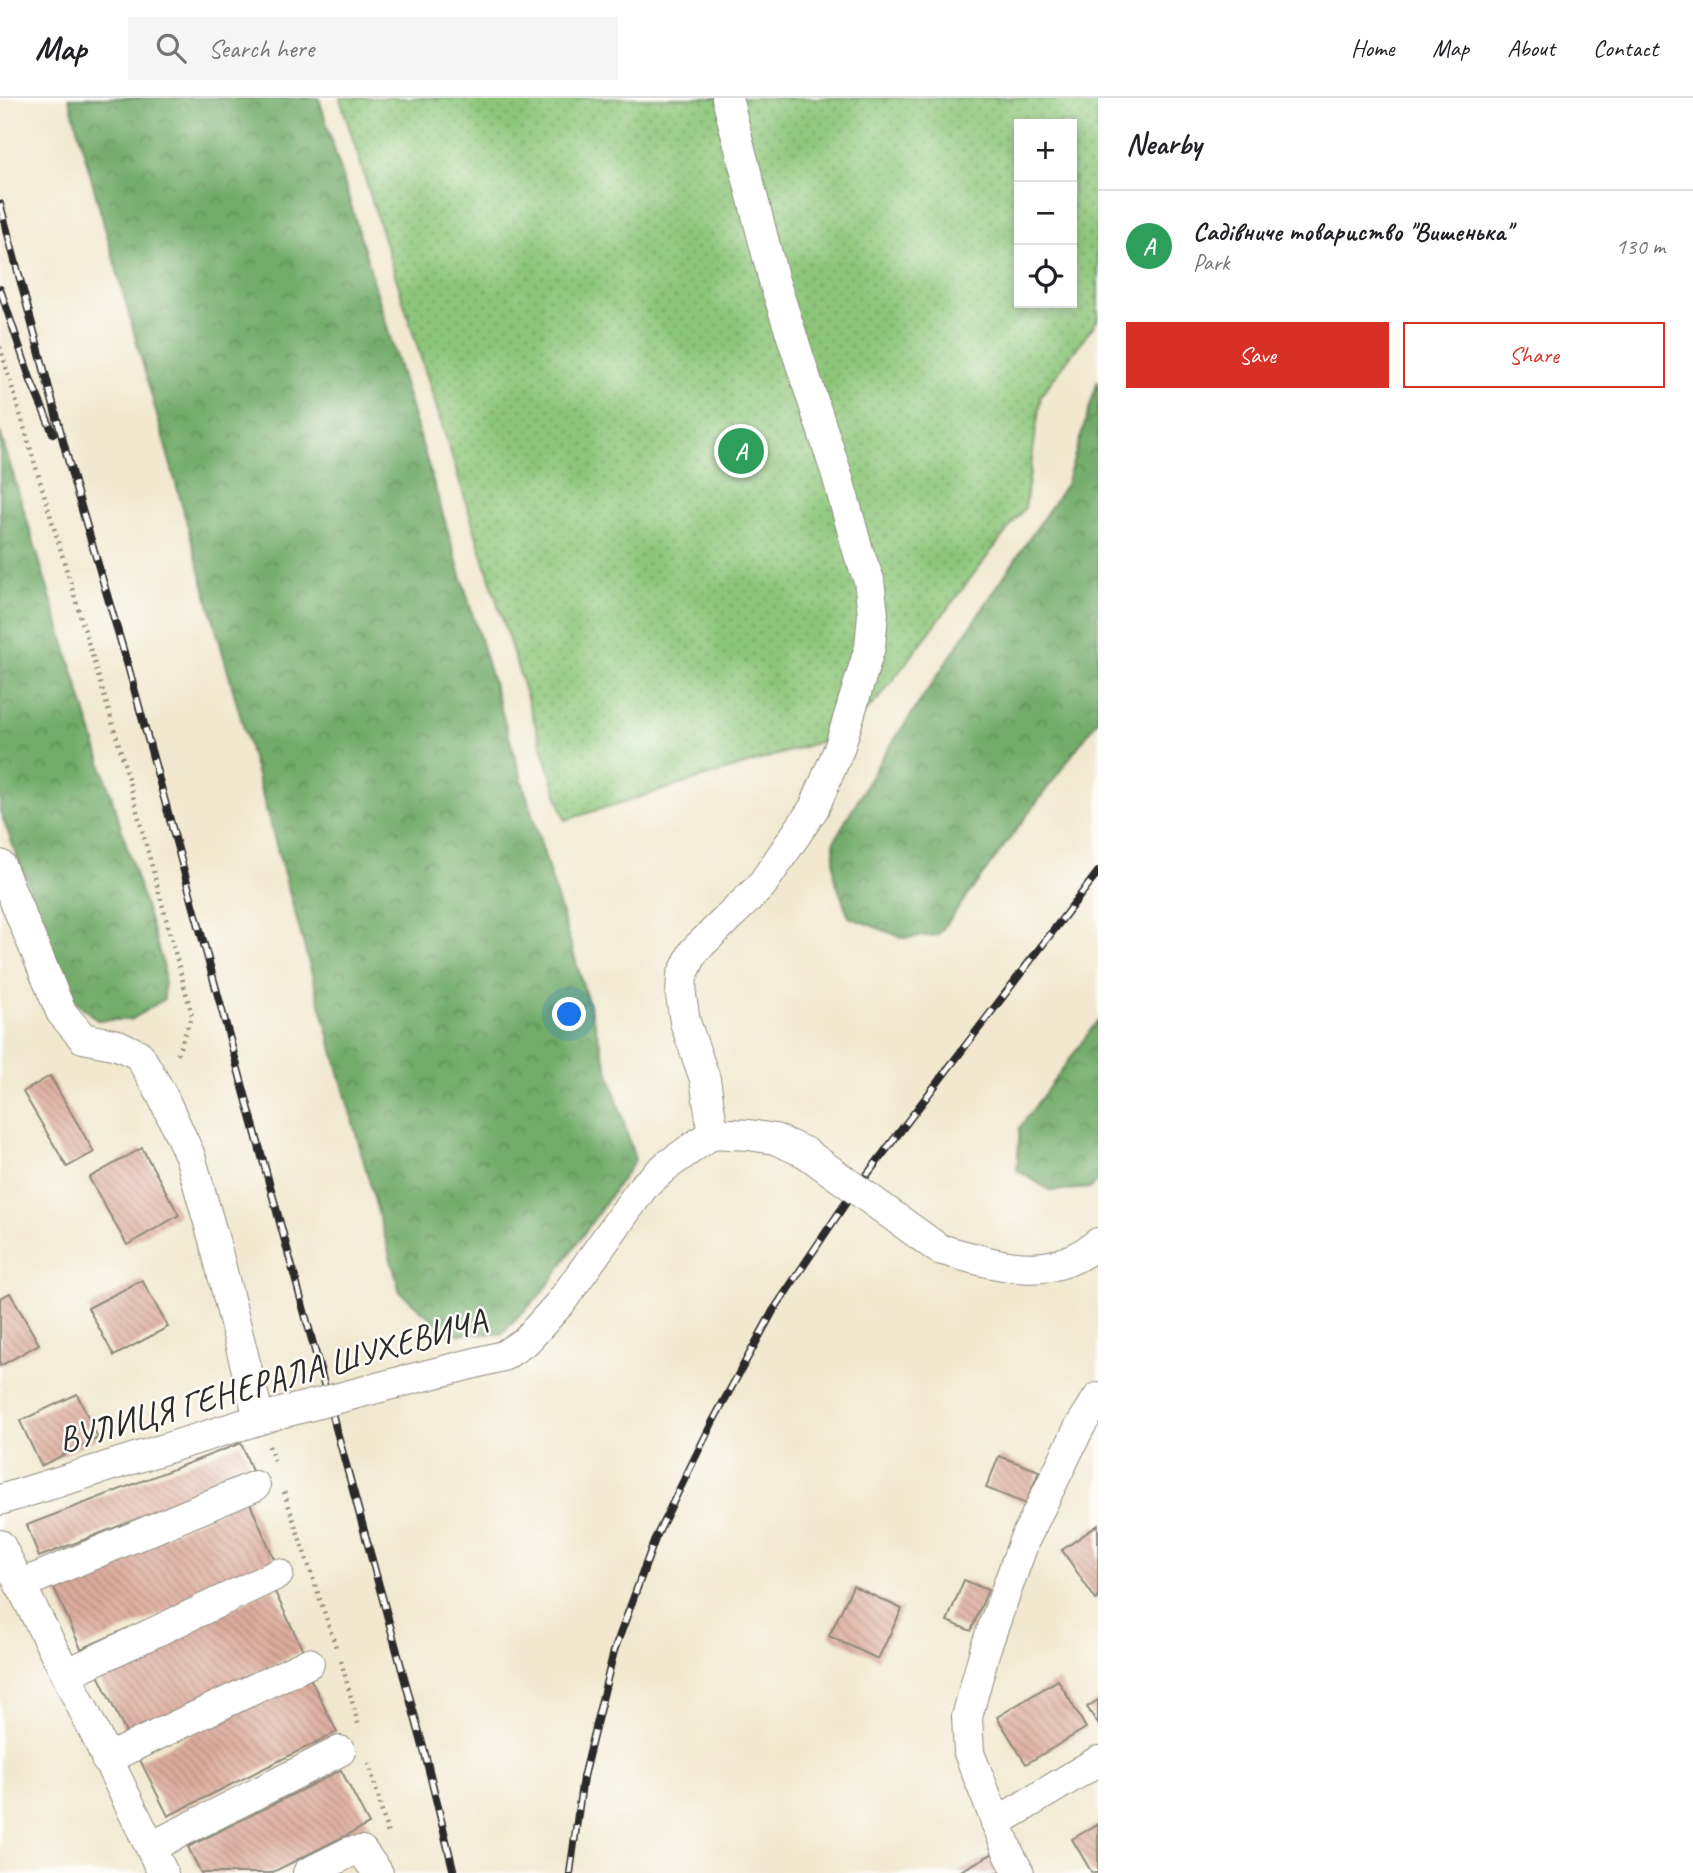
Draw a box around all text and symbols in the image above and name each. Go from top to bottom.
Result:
search box [128,17,618,80]
text: Map [35,27,86,69]
icon: search [152,29,190,67]
text: Search here [208,32,314,65]
text: Home [1351,33,1394,63]
text: Map [1432,33,1469,63]
text: About [1507,33,1555,63]
text: Contact [1593,33,1658,63]
map controls [1014,119,1077,308]
button: + [1014,119,1077,182]
text: Nearby [1126,125,1202,163]
button: − [1014,182,1077,245]
text: Садівниче товариство "Вишенька" [1193,215,1511,248]
text: A [1143,232,1155,261]
text: 130 m [1616,232,1665,261]
button: locate [1014,245,1077,308]
text: Park [1193,248,1229,277]
button: Save [1126,322,1389,388]
button: Share [1403,322,1665,388]
pin: A [718,425,764,477]
your location [552,997,586,1031]
street label: ВУЛИЦЯ ГЕНЕРАЛА ШУХЕВИЧА [53,1297,492,1463]

